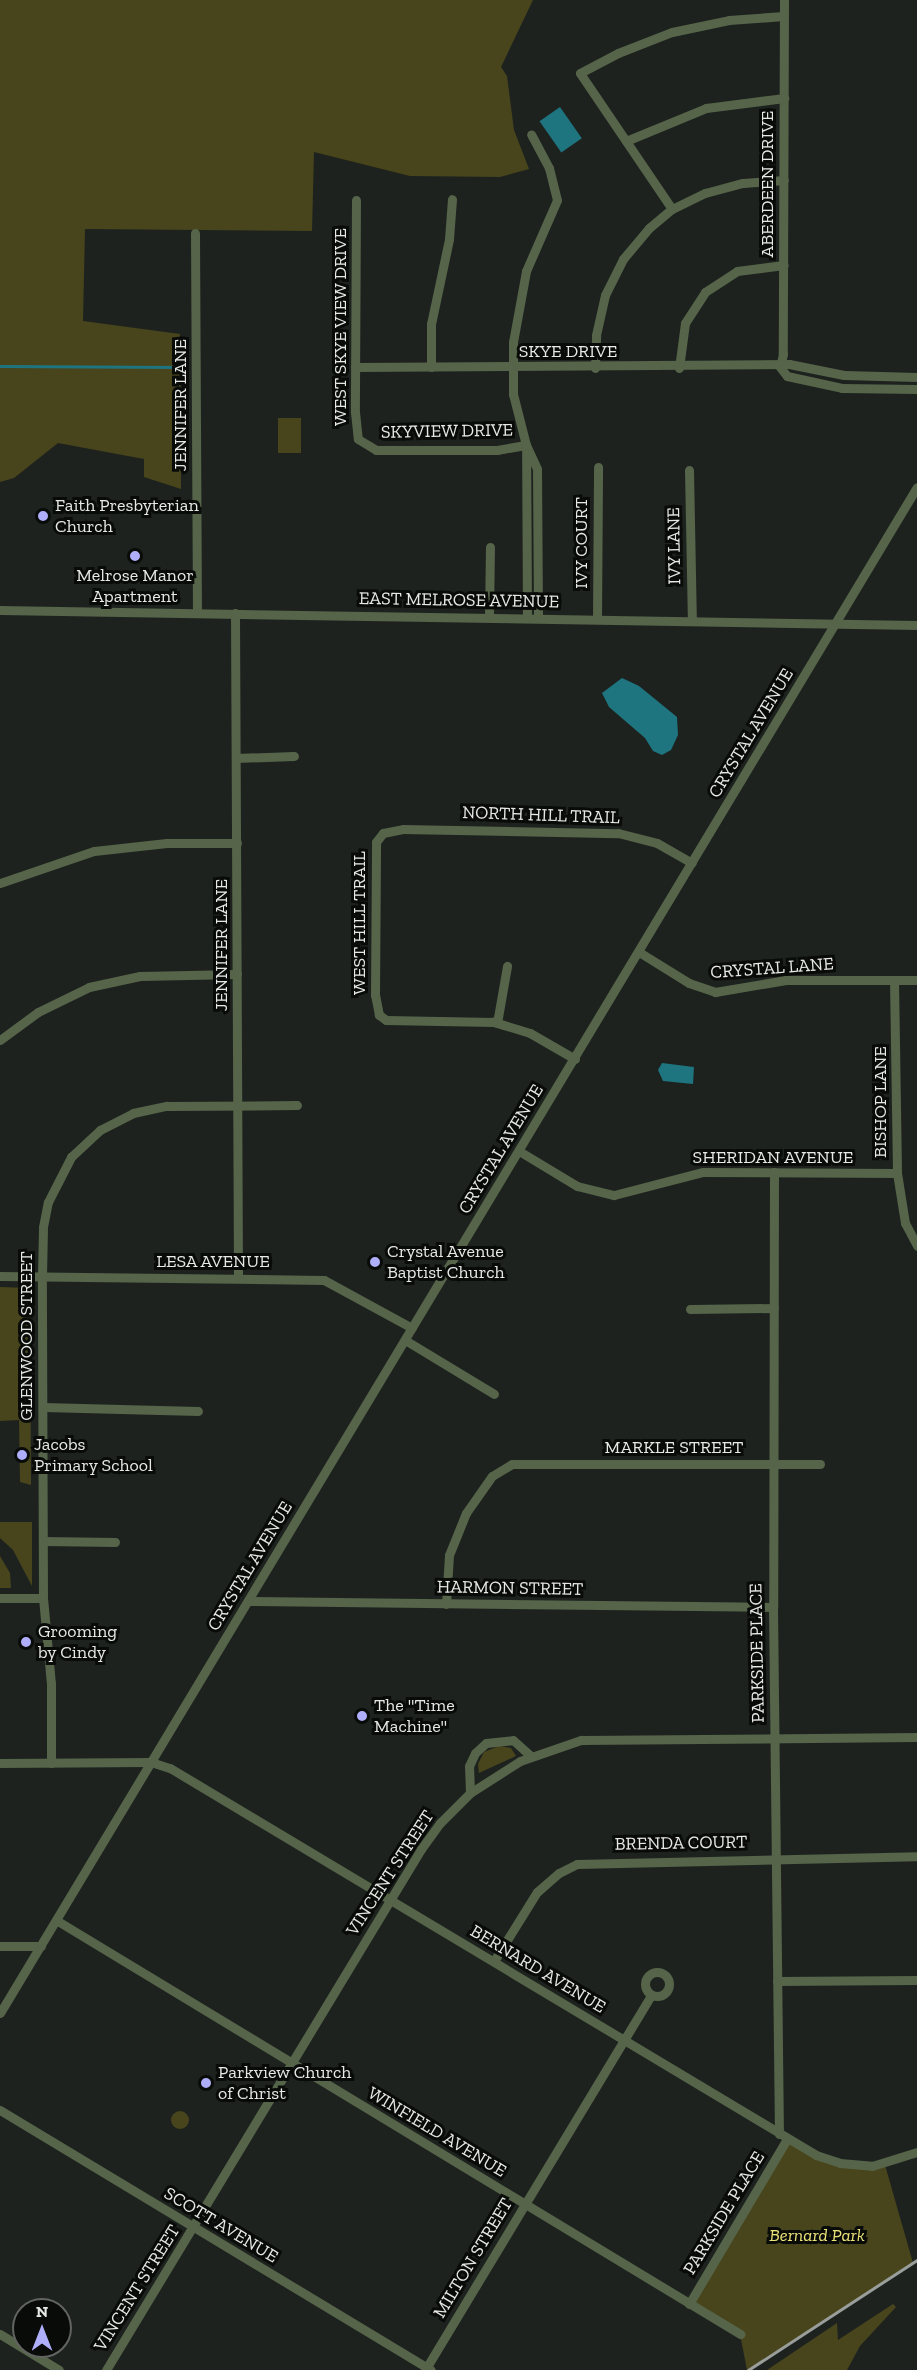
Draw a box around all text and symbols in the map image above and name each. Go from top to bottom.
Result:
street label: ABERDEEN DRIVE [756,111,778,257]
street label: WEST SKYE VIEW DRIVE [329,227,351,427]
street label: JENNIFER LANE [169,339,191,471]
street label: SKYE DRIVE [519,340,617,362]
street label: SKYVIEW DRIVE [380,419,514,443]
place label: Faith Presbyterian Church [55,495,199,538]
street label: IVY COURT [570,497,592,589]
street label: IVY LANE [663,507,685,585]
marker: Faith Presbyterian Church [36,509,50,523]
marker: Melrose Manor Apartment [128,549,142,563]
place label: Melrose Manor Apartment [76,565,194,608]
street label: EAST MELROSE AVENUE [358,587,560,613]
street label: CRYSTAL AVENUE [704,664,798,802]
street label: NORTH HILL TRAIL [461,801,621,829]
street label: WEST HILL TRAIL [348,851,370,995]
street label: JENNIFER LANE [210,879,232,1011]
street label: CRYSTAL LANE [709,953,835,983]
street label: BISHOP LANE [869,1046,891,1158]
street label: CRYSTAL AVENUE [454,1080,548,1218]
street label: SHERIDAN AVENUE [692,1146,854,1168]
place label: Crystal Avenue Baptist Church [387,1241,505,1284]
street label: LESA AVENUE [156,1250,270,1272]
street label: GLENWOOD STREET [15,1251,37,1421]
marker: Crystal Avenue Baptist Church [368,1255,382,1269]
place label: Jacobs Primary School [34,1434,153,1476]
street label: MARKLE STREET [605,1436,743,1458]
marker: Jacobs Primary School [15,1448,29,1462]
street label: CRYSTAL AVENUE [203,1497,297,1635]
street label: HARMON STREET [437,1576,583,1600]
street label: PARKSIDE PLACE [745,1583,769,1723]
place label: Grooming by Cindy [38,1621,117,1664]
marker: Grooming by Cindy [19,1635,33,1649]
place label: The "Time Machine" [374,1695,455,1738]
marker: The "Time Machine" [355,1709,369,1723]
street label: VINCENT STREET [341,1806,439,1940]
street label: BRENDA COURT [614,1831,748,1855]
street label: BERNARD AVENUE [466,1920,610,2018]
place label: Parkview Church of Christ [218,2062,352,2104]
marker: Parkview Church of Christ [199,2076,213,2090]
street label: WINFIELD AVENUE [364,2082,510,2182]
street label: PARKSIDE PLACE [679,2148,769,2278]
street label: SCOTT AVENUE [160,2182,282,2268]
street label: MILTON STREET [429,2194,517,2322]
street label: VINCENT STREET [89,2221,185,2355]
park label: Bernard Park [769,2224,865,2246]
north arrow [12,2298,72,2358]
text: N [36,2302,48,2321]

